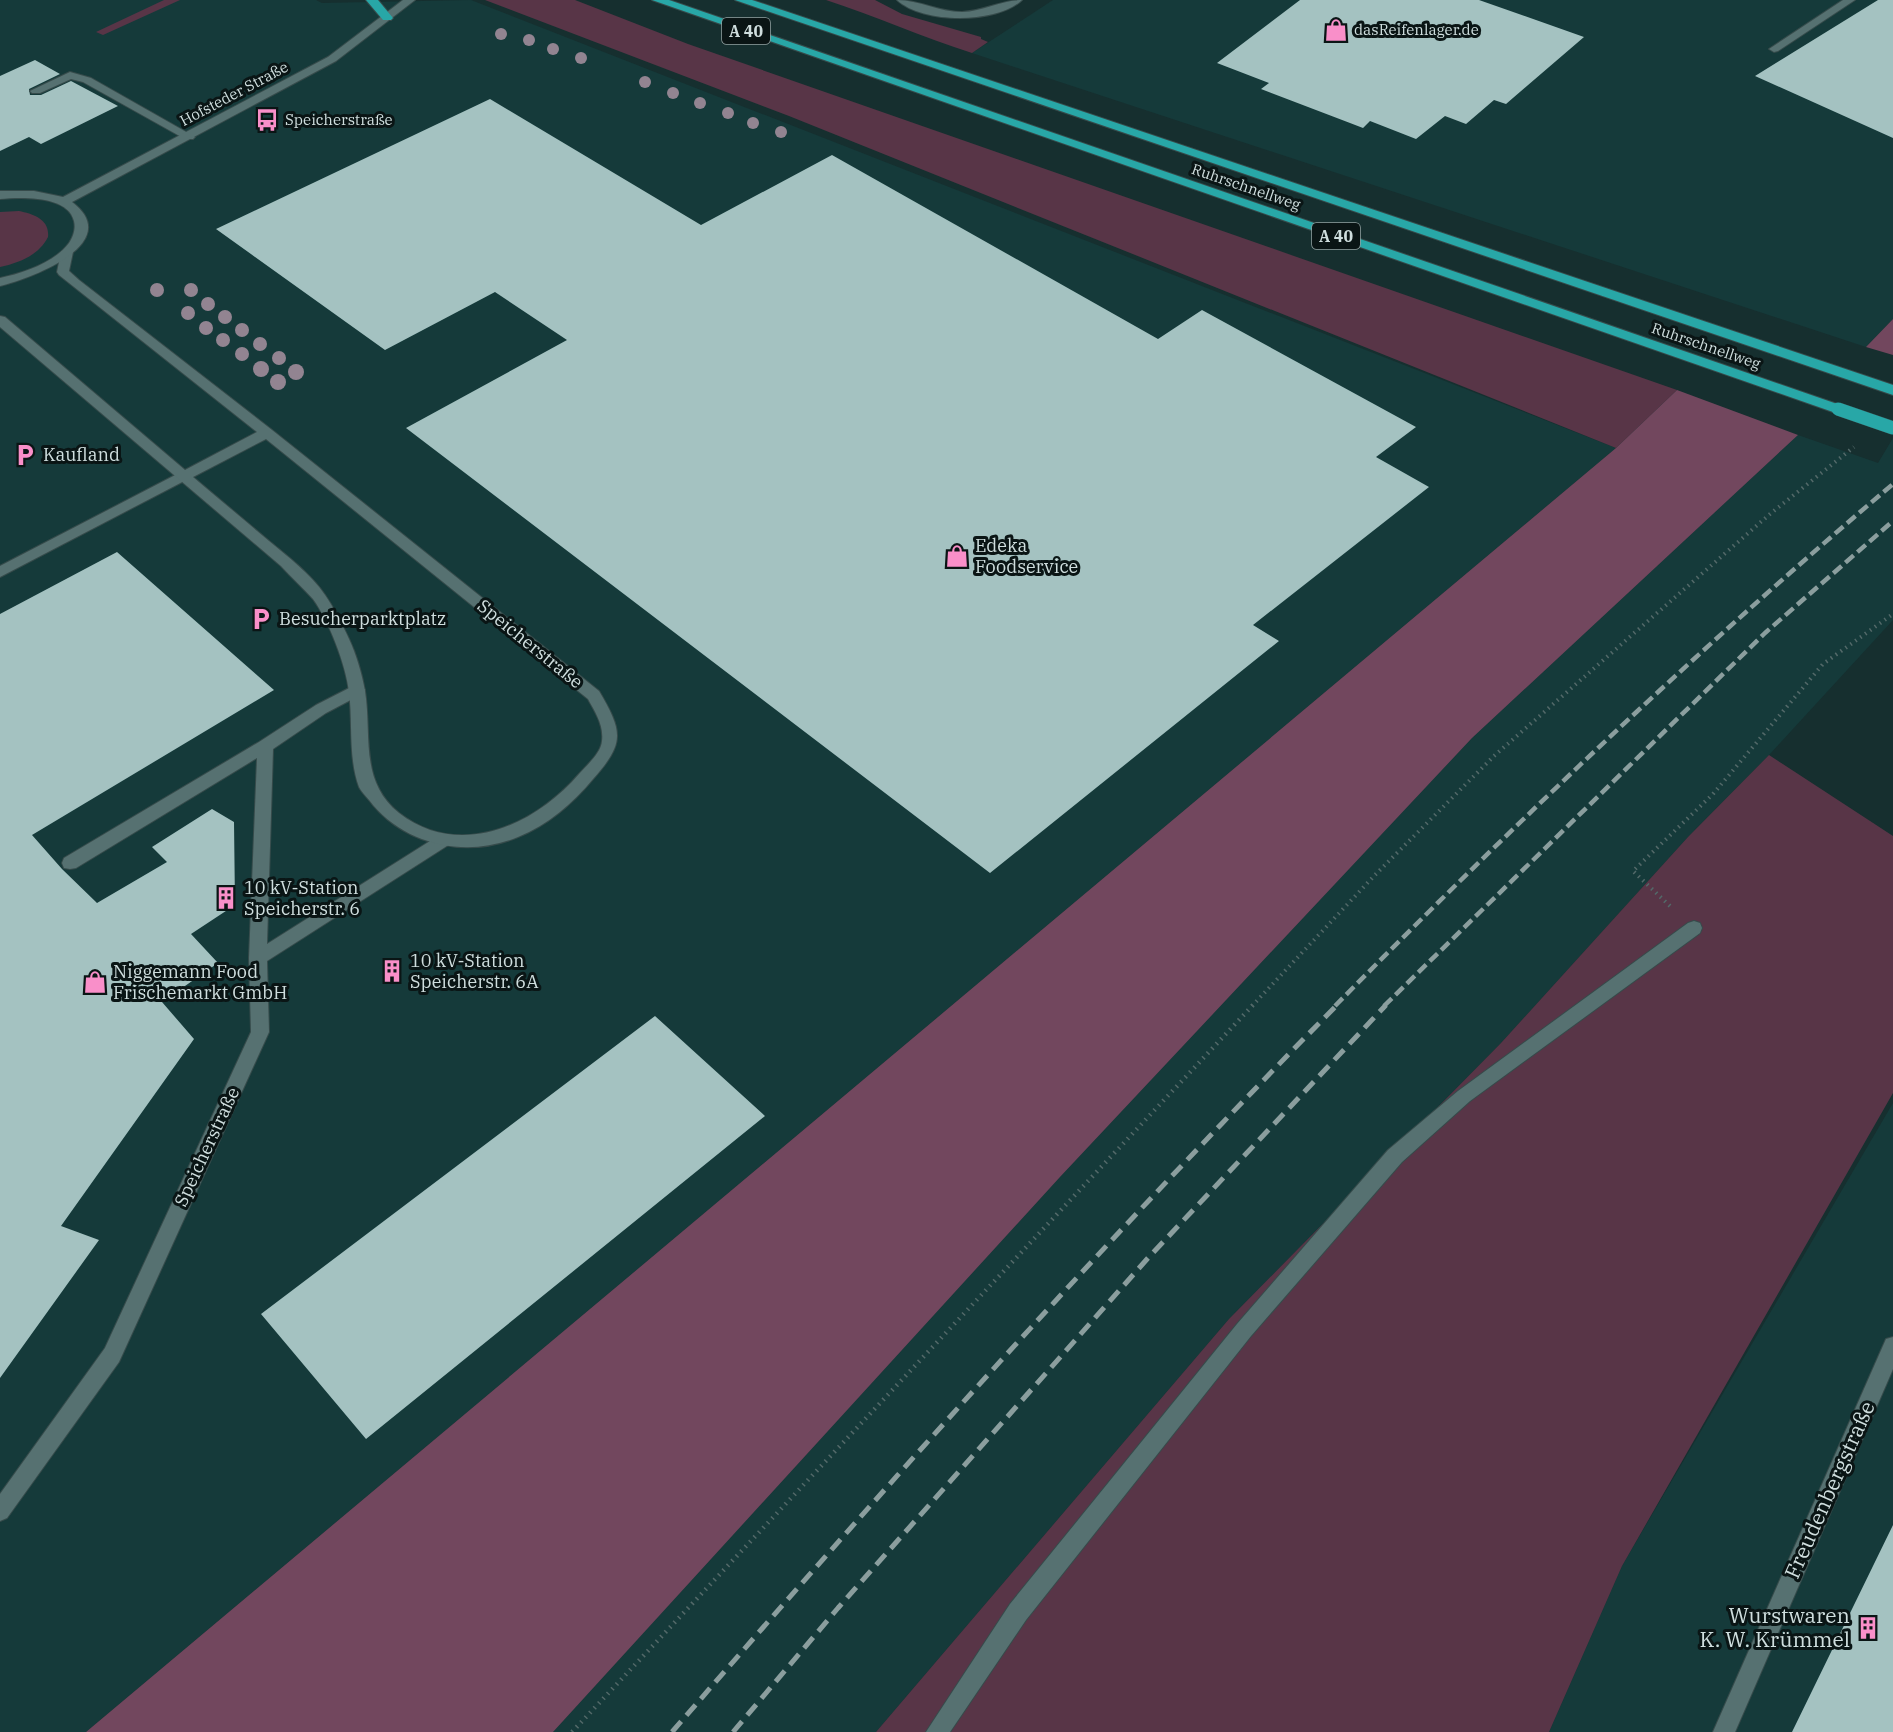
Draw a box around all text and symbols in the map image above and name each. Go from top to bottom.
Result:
shop icon: dasReifenlager.de [1323,17,1349,43]
road number: A 40 [722,18,770,44]
place label: dasReifenlager.de [1354,20,1479,39]
street label: Hofsteder Straße [176,57,291,130]
bus stop icon: Speicherstraße [254,107,280,133]
place label: Speicherstraße [285,110,393,129]
street label: Ruhrschnellweg [1189,159,1303,214]
road number: A 40 [1312,223,1360,249]
street label: Ruhrschnellweg [1649,318,1763,373]
parking icon: Kaufland [12,442,38,468]
place label: Kaufland [43,443,120,466]
place label: Edeka Foodservice [975,534,1078,578]
shop icon: Edeka Foodservice [944,543,970,569]
street label: Speicherstraße [473,594,588,693]
parking icon: Besucherparktplatz [248,606,274,632]
place label: Besucherparktplatz [279,607,446,630]
place label: 10 kV-Station Speicherstr. 6 [244,876,360,920]
building icon: 10 kV-Station Speicherstr. 6 [213,885,239,911]
place label: 10 kV-Station Speicherstr. 6A [410,949,539,993]
building icon: 10 kV-Station Speicherstr. 6A [379,958,405,984]
place label: Niggemann Food Frischemarkt GmbH [113,960,287,1004]
shop icon: Niggemann Food Frischemarkt GmbH [82,969,108,995]
street label: Speicherstraße [169,1083,244,1210]
street label: Freudenbergstraße [1777,1396,1881,1583]
place label: Wurstwaren K. W. Krümmel [1700,1601,1850,1653]
building icon: Wurstwaren K. W. Krümmel [1855,1615,1881,1641]

